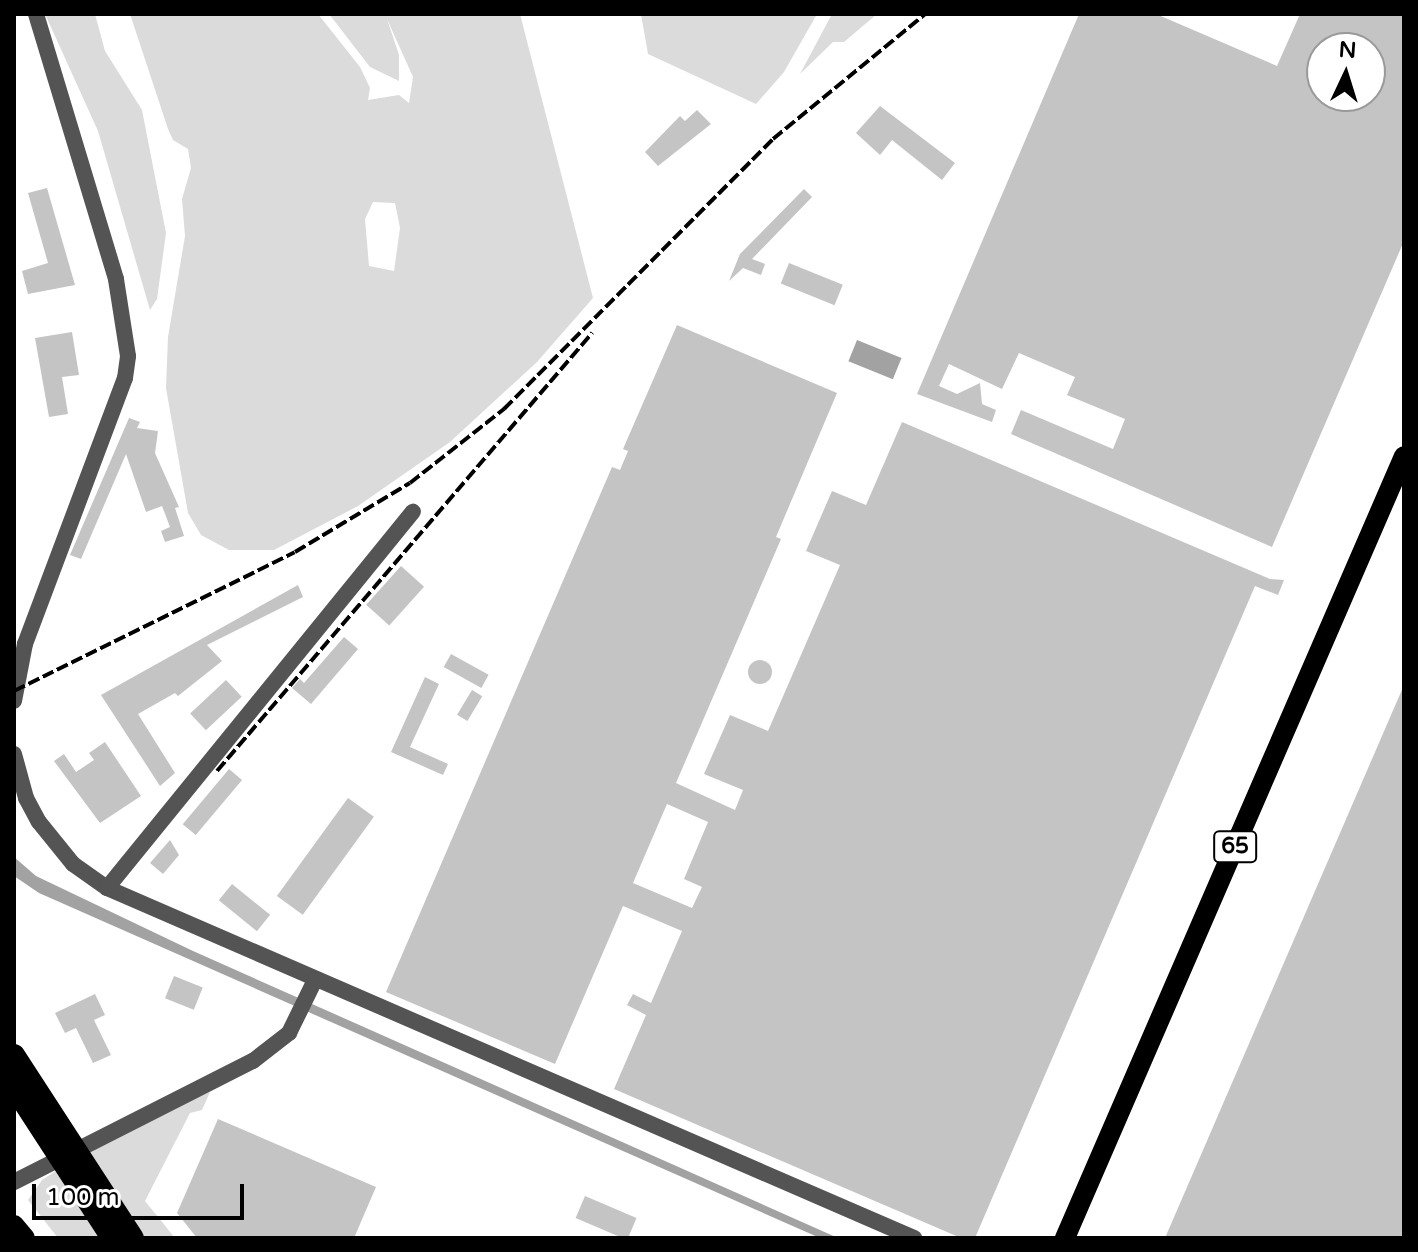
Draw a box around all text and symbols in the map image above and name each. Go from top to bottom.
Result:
north arrow [1306,32,1386,112]
text: N [1338,36,1357,64]
road number: 65 [1213,829,1257,865]
scale bar [36,1168,248,1218]
text: 100 m [46,1183,120,1212]

